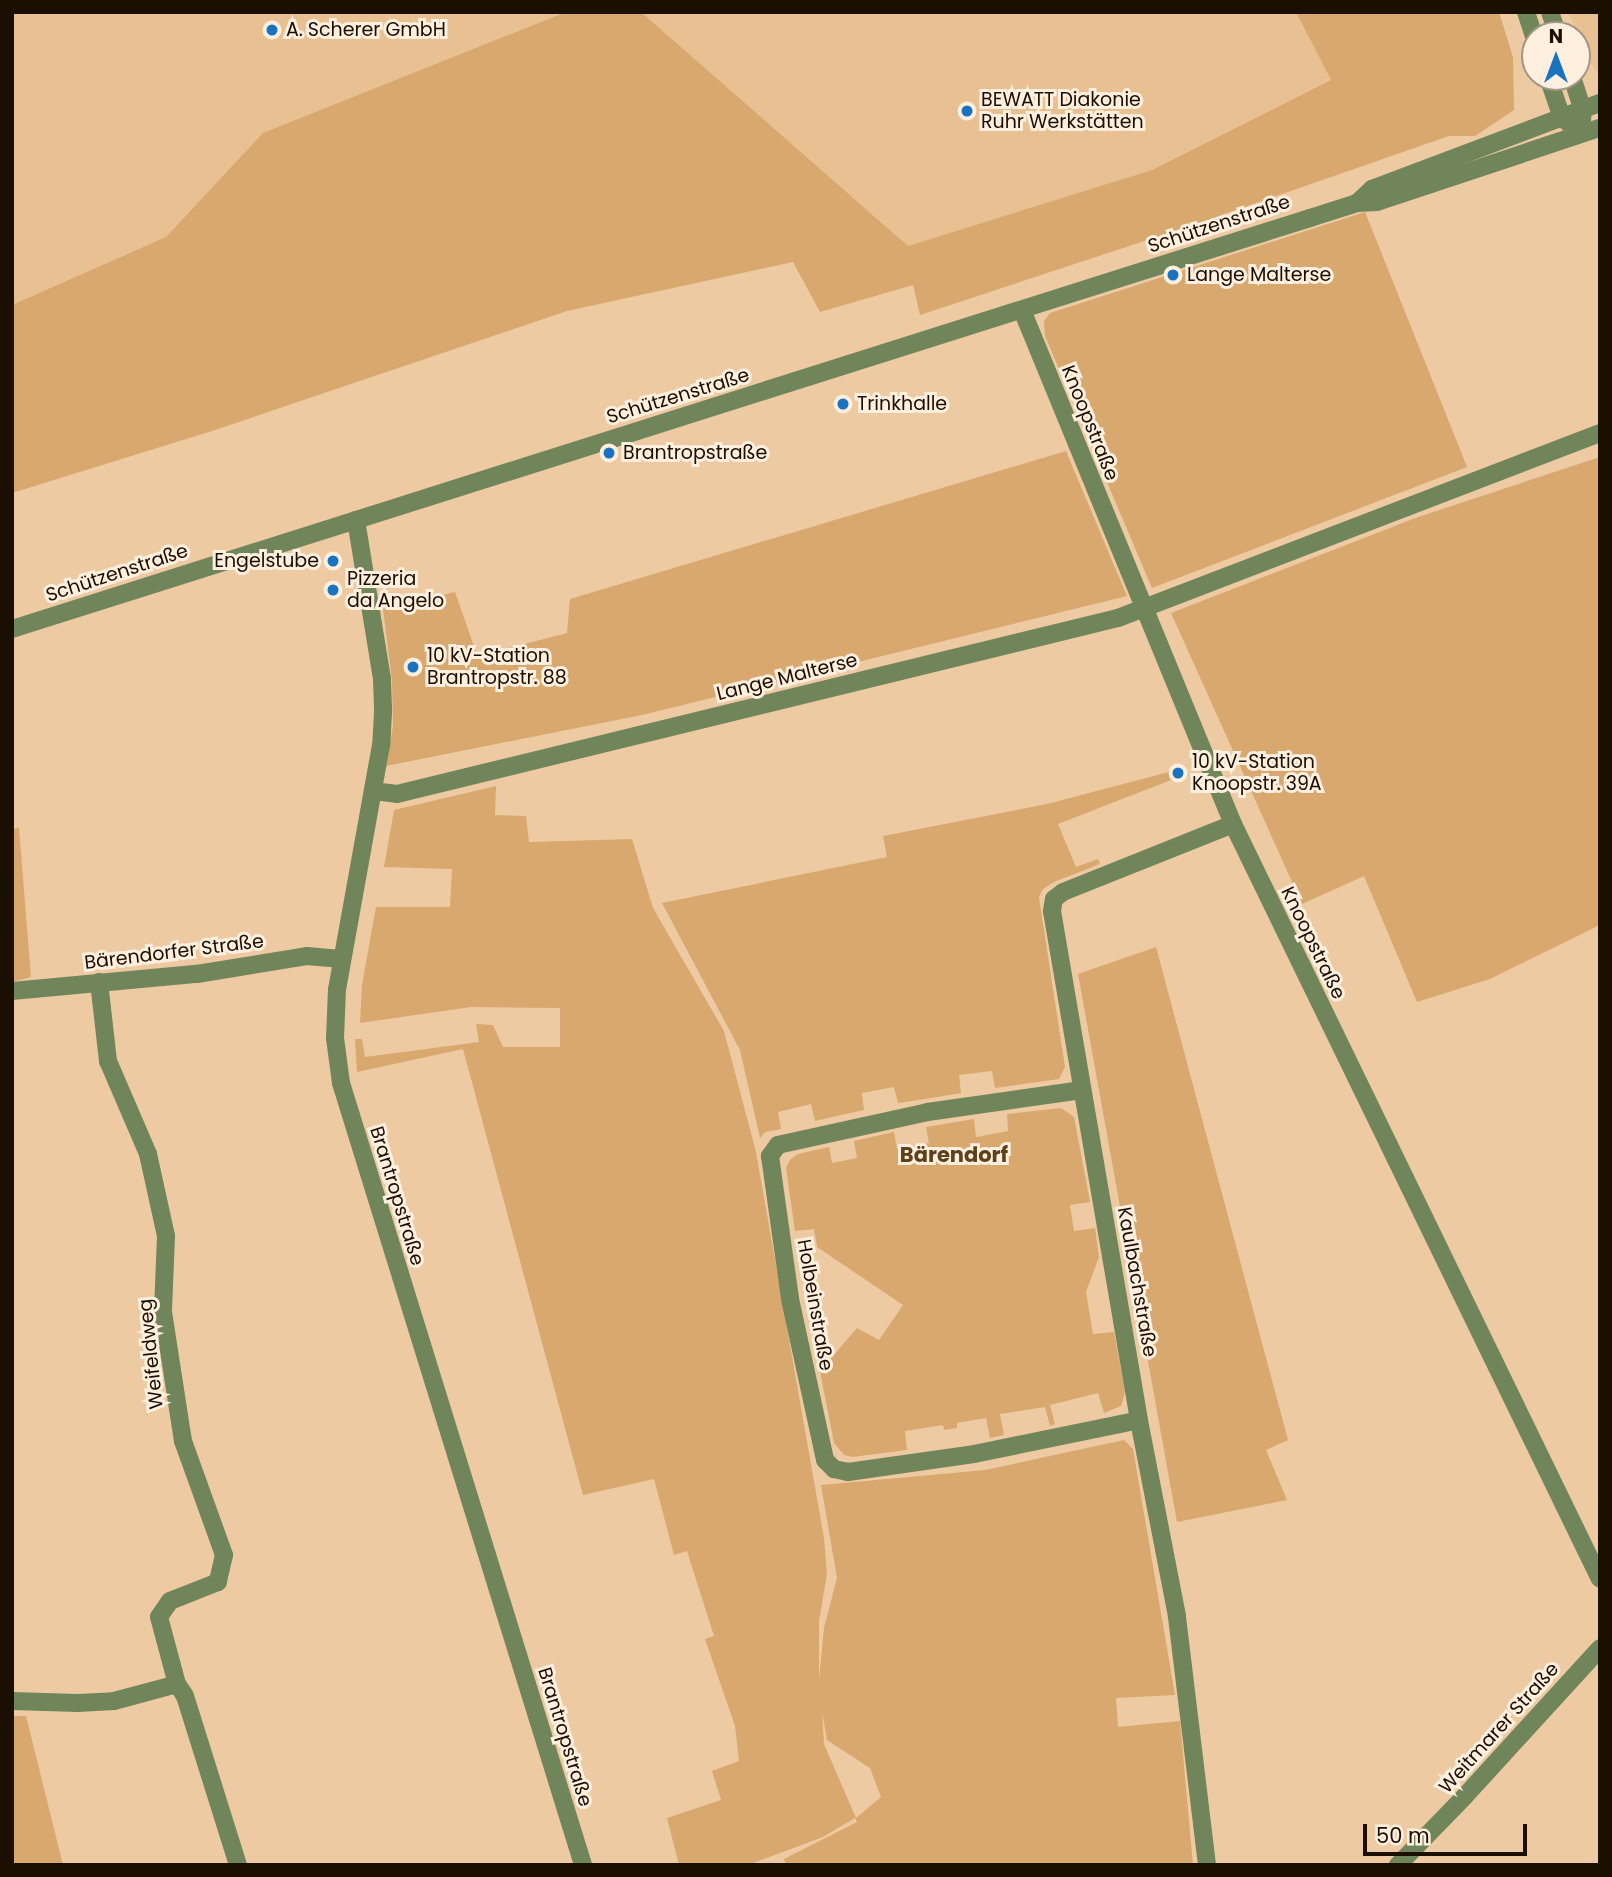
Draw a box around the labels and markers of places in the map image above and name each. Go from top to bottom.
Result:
place label: A. Scherer GmbH [286,19,446,41]
marker: A. Scherer GmbH [264,22,280,38]
place label: BEWATT Diakonie Ruhr Werkstätten [981,89,1144,133]
marker: BEWATT Diakonie Ruhr Werkstätten [959,103,975,119]
place label: Lange Malterse [1187,264,1331,286]
marker: Lange Malterse [1165,267,1181,283]
place label: Trinkhalle [857,393,947,415]
marker: Trinkhalle [835,396,851,412]
place label: Brantropstraße [623,442,767,464]
marker: Brantropstraße [601,445,617,461]
place label: Engelstube [214,550,319,572]
marker: Engelstube [325,553,341,569]
place label: Pizzeria da Angelo [347,568,444,612]
marker: Pizzeria da Angelo [325,582,341,598]
place label: 10 kV-Station Brantropstr. 88 [427,645,567,689]
marker: 10 kV-Station Brantropstr. 88 [405,659,421,675]
place label: 10 kV-Station Knoopstr. 39A [1192,751,1322,795]
marker: 10 kV-Station Knoopstr. 39A [1170,765,1186,781]

